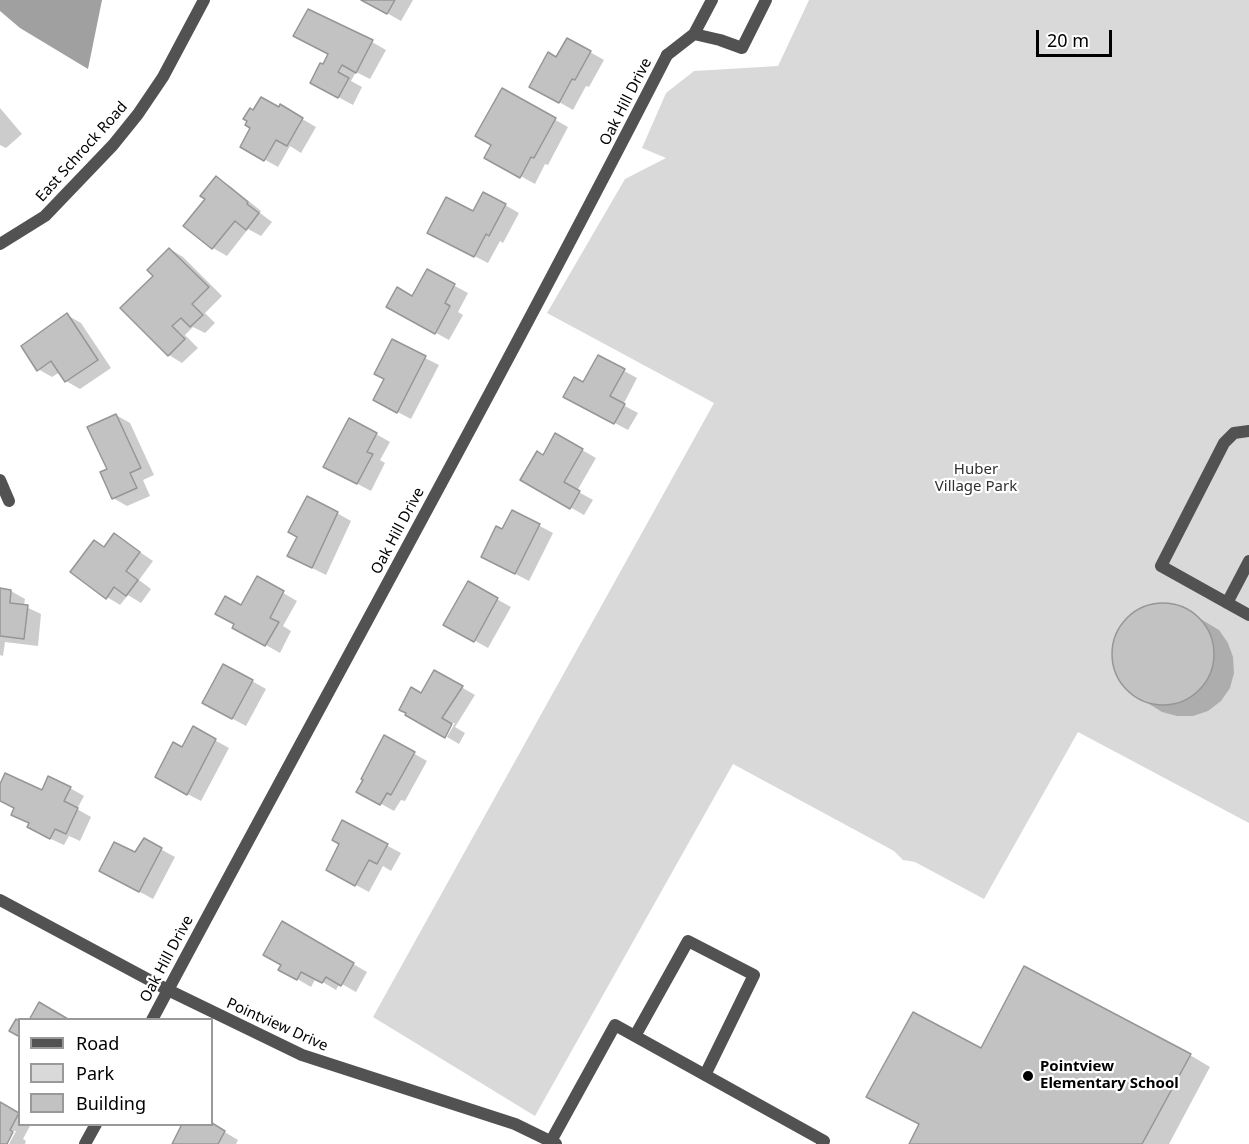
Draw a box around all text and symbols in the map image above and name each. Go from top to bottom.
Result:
scale bar [1039,18,1116,56]
text: 20 m [1047,28,1089,52]
street label: Oak Hill Drive [596,55,656,149]
street label: East Schrock Road [32,98,132,206]
park label: Huber Village Park [935,461,1017,496]
street label: Oak Hill Drive [368,484,428,578]
street label: Oak Hill Drive [137,912,197,1006]
street label: Pointview Drive [223,995,331,1055]
legend [18,1018,213,1126]
text: Road [76,1031,119,1055]
place label: Pointview Elementary School [1040,1058,1179,1093]
text: Park [76,1061,114,1085]
marker: Pointview Elementary School [1021,1069,1035,1083]
text: Building [76,1091,146,1115]

